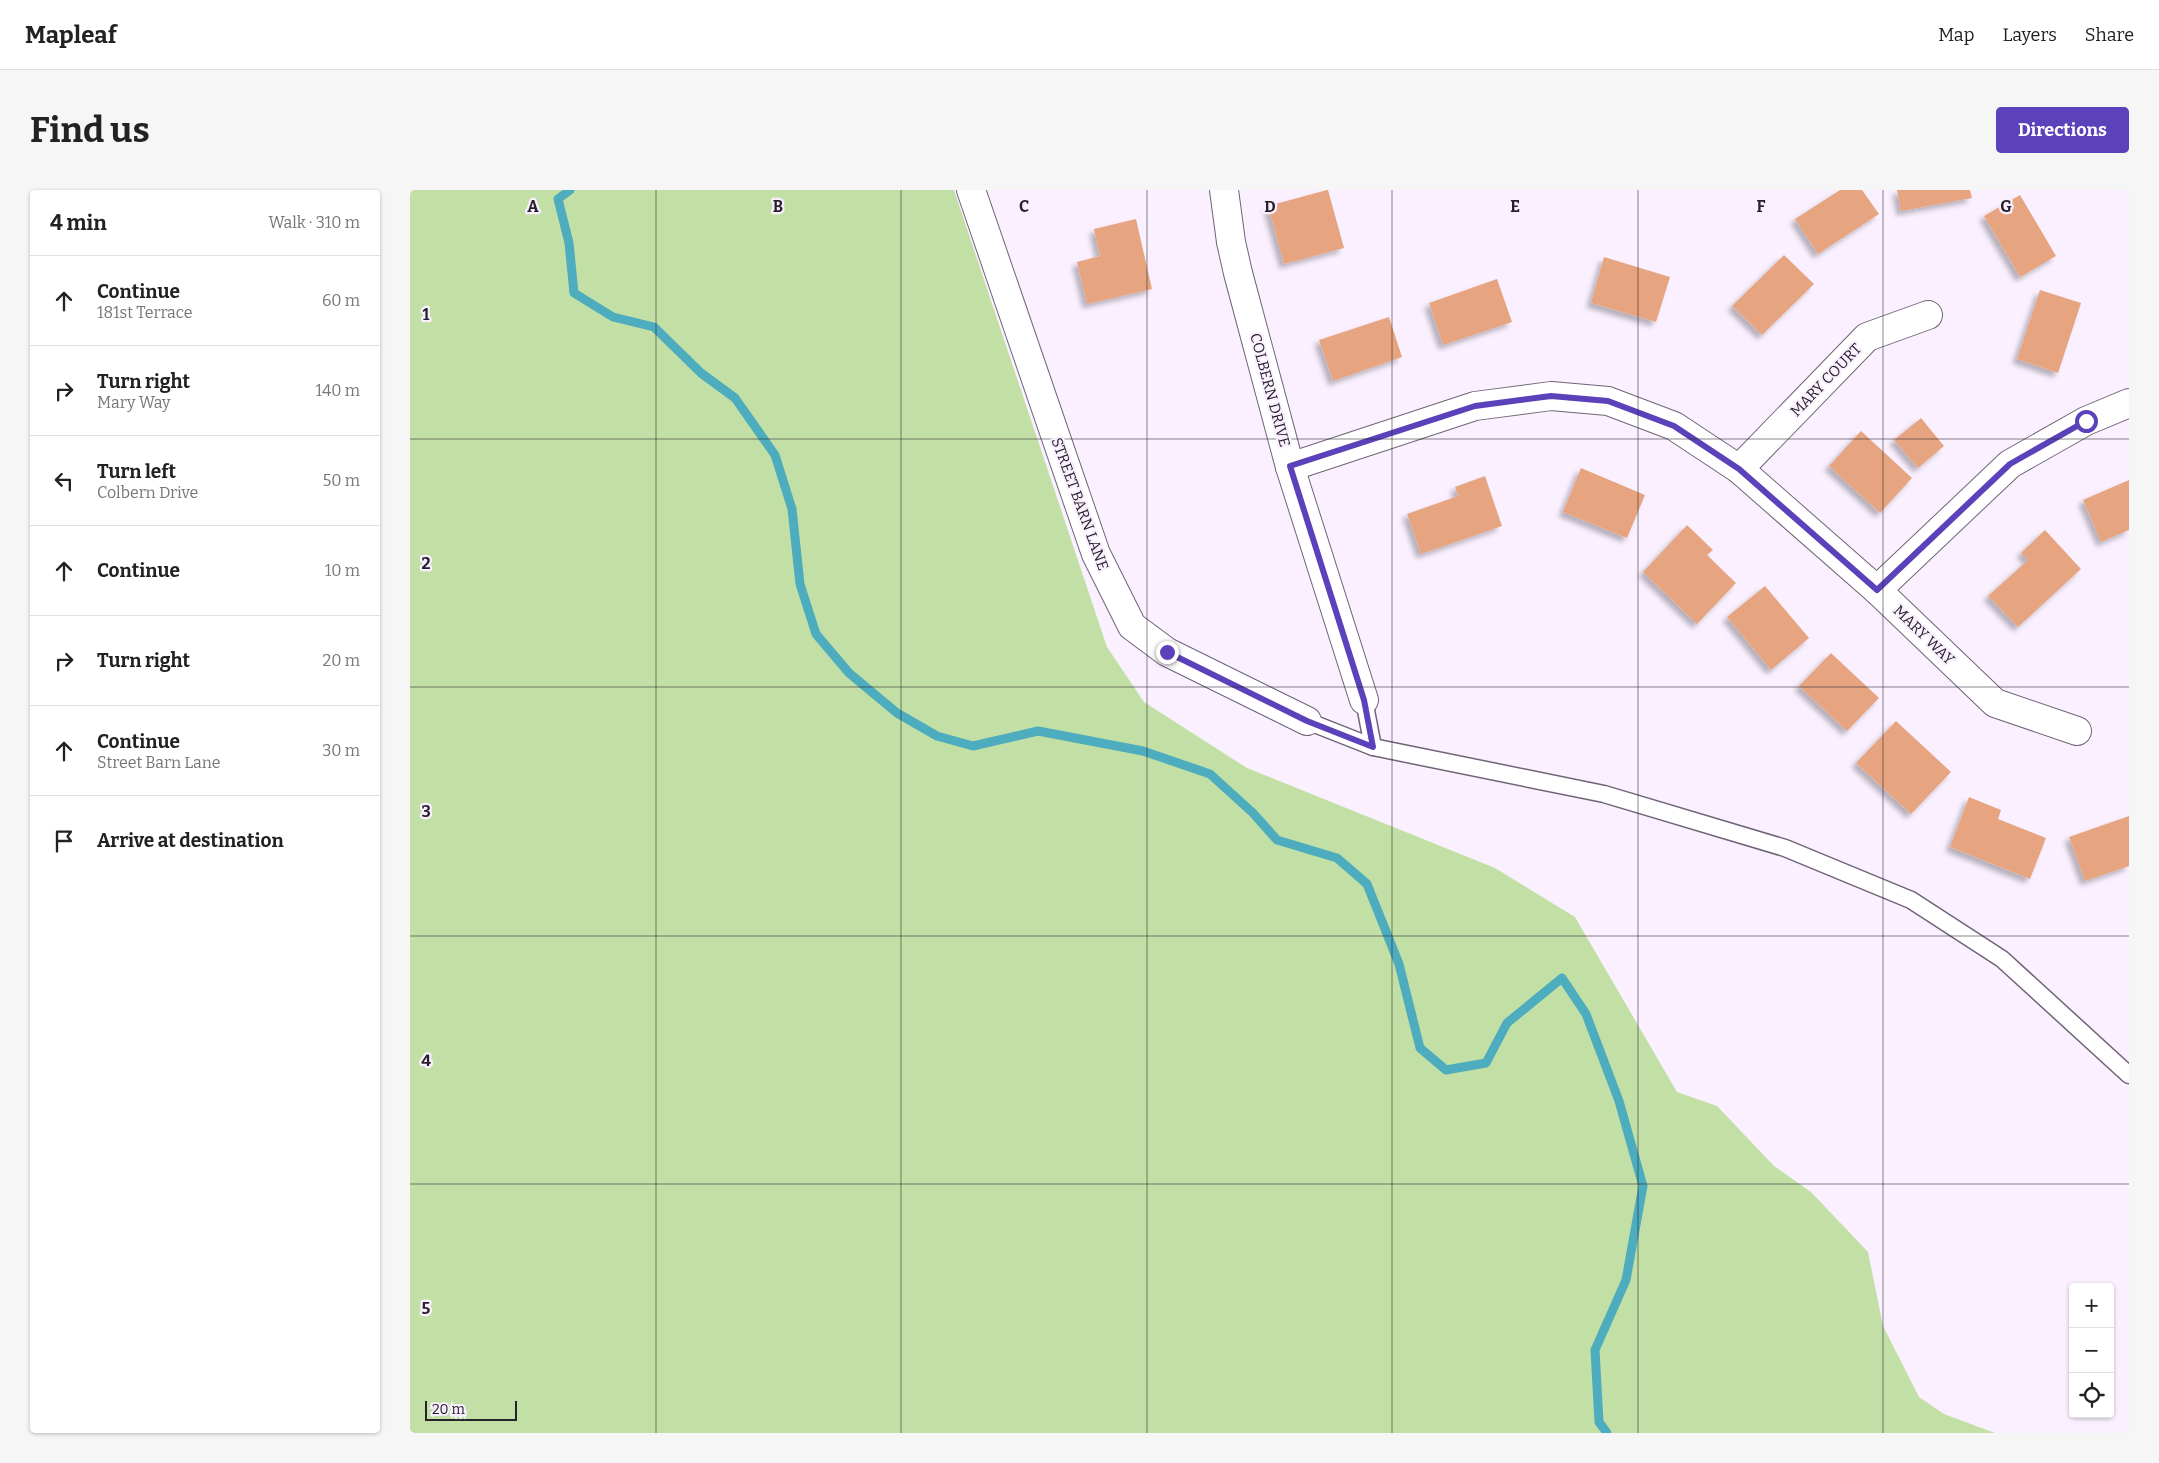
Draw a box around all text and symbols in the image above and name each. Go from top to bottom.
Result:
text: Mapleaf [25,21,117,49]
text: Map [1938,24,1974,46]
text: Layers [2002,24,2057,46]
text: Share [2085,24,2134,46]
button: Directions [1996,107,2129,153]
text: Find us [30,109,150,151]
text: A [527,197,539,216]
text: B [773,197,783,216]
text: C [1019,197,1029,216]
text: D [1264,197,1276,216]
text: E [1510,197,1520,216]
text: F [1757,197,1766,216]
text: G [2000,197,2012,216]
text: 4 min [50,210,107,236]
text: Walk · 310 m [268,213,360,232]
text: Continue [97,280,180,303]
icon: ahead [50,287,78,315]
text: 60 m [322,291,360,310]
text: 181st Terrace [97,303,192,322]
text: 1 [423,305,430,324]
street label: COLBERN DRIVE [1246,331,1294,449]
street label: MARY COURT [1787,340,1865,420]
text: Turn right [97,370,190,393]
icon: right [50,377,78,405]
text: 140 m [315,381,360,400]
text: Mary Way [97,393,170,412]
route start [2075,410,2098,433]
street label: STREET BARN LANE [1048,435,1112,573]
text: Turn left [97,460,176,483]
icon: left [50,467,78,495]
text: 50 m [323,471,360,490]
text: Colbern Drive [97,483,198,502]
text: 2 [421,554,431,573]
icon: ahead [50,557,78,585]
text: Continue [97,559,180,582]
text: 10 m [325,561,360,580]
street label: MARY WAY [1890,602,1958,669]
route end [1156,641,1179,664]
icon: right [50,647,78,675]
text: Turn right [97,649,190,672]
text: 20 m [323,651,360,670]
text: Continue [97,730,180,753]
icon: ahead [50,737,78,765]
text: 30 m [322,741,360,760]
text: Street Barn Lane [97,753,221,772]
text: 3 [421,802,431,821]
icon: arrive [50,827,78,855]
text: Arrive at destination [97,829,284,852]
text: 4 [421,1051,431,1070]
map controls [2069,1283,2114,1418]
button: + [2069,1283,2114,1328]
text: 5 [422,1299,431,1318]
button: − [2069,1328,2114,1373]
button: locate [2069,1373,2114,1418]
scale bar [425,1398,518,1421]
text: 20 m [432,1401,465,1418]

